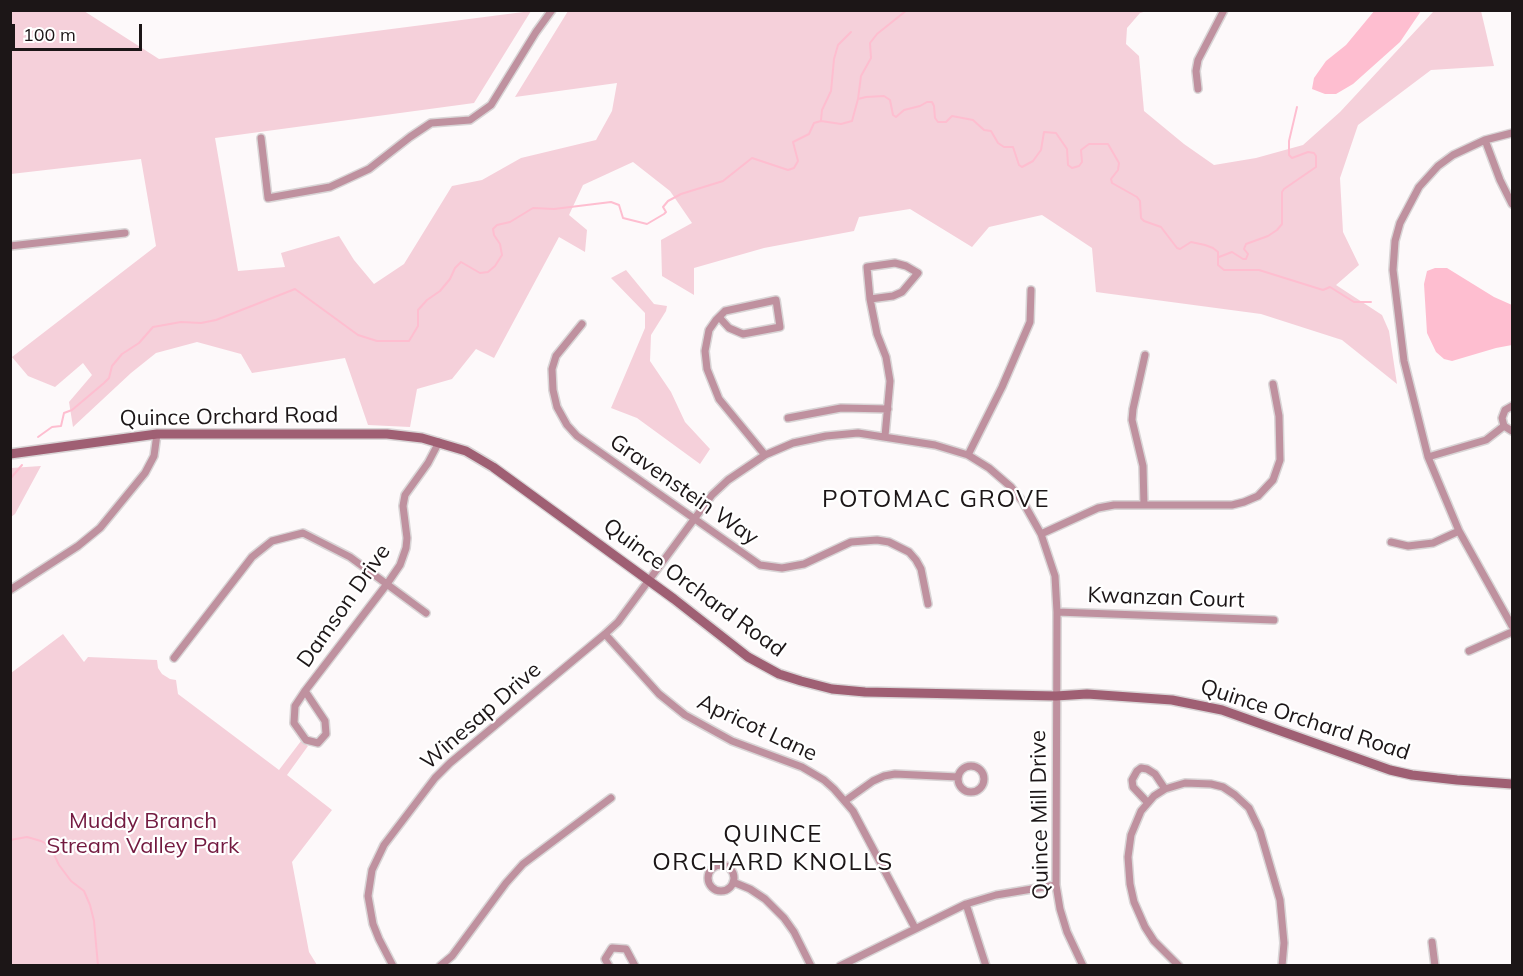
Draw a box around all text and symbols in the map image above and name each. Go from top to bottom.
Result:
scale bar [15,12,146,50]
text: 100 m [23,23,76,46]
street label: Quince Orchard Road [119,402,339,432]
street label: Gravenstein Way [604,429,764,551]
district label: POTOMAC GROVE [822,486,1050,514]
street label: Quince Orchard Road [598,513,790,663]
street label: Damson Drive [292,539,396,673]
street label: Kwanzan Court [1087,582,1245,614]
street label: Winesap Drive [415,657,547,775]
street label: Quince Orchard Road [1197,674,1413,766]
street label: Apricot Lane [693,689,821,767]
street label: Quince Mill Drive [1025,730,1055,900]
park label: Muddy Branch Stream Valley Park [47,808,239,860]
district label: QUINCE ORCHARD KNOLLS [652,821,894,877]

